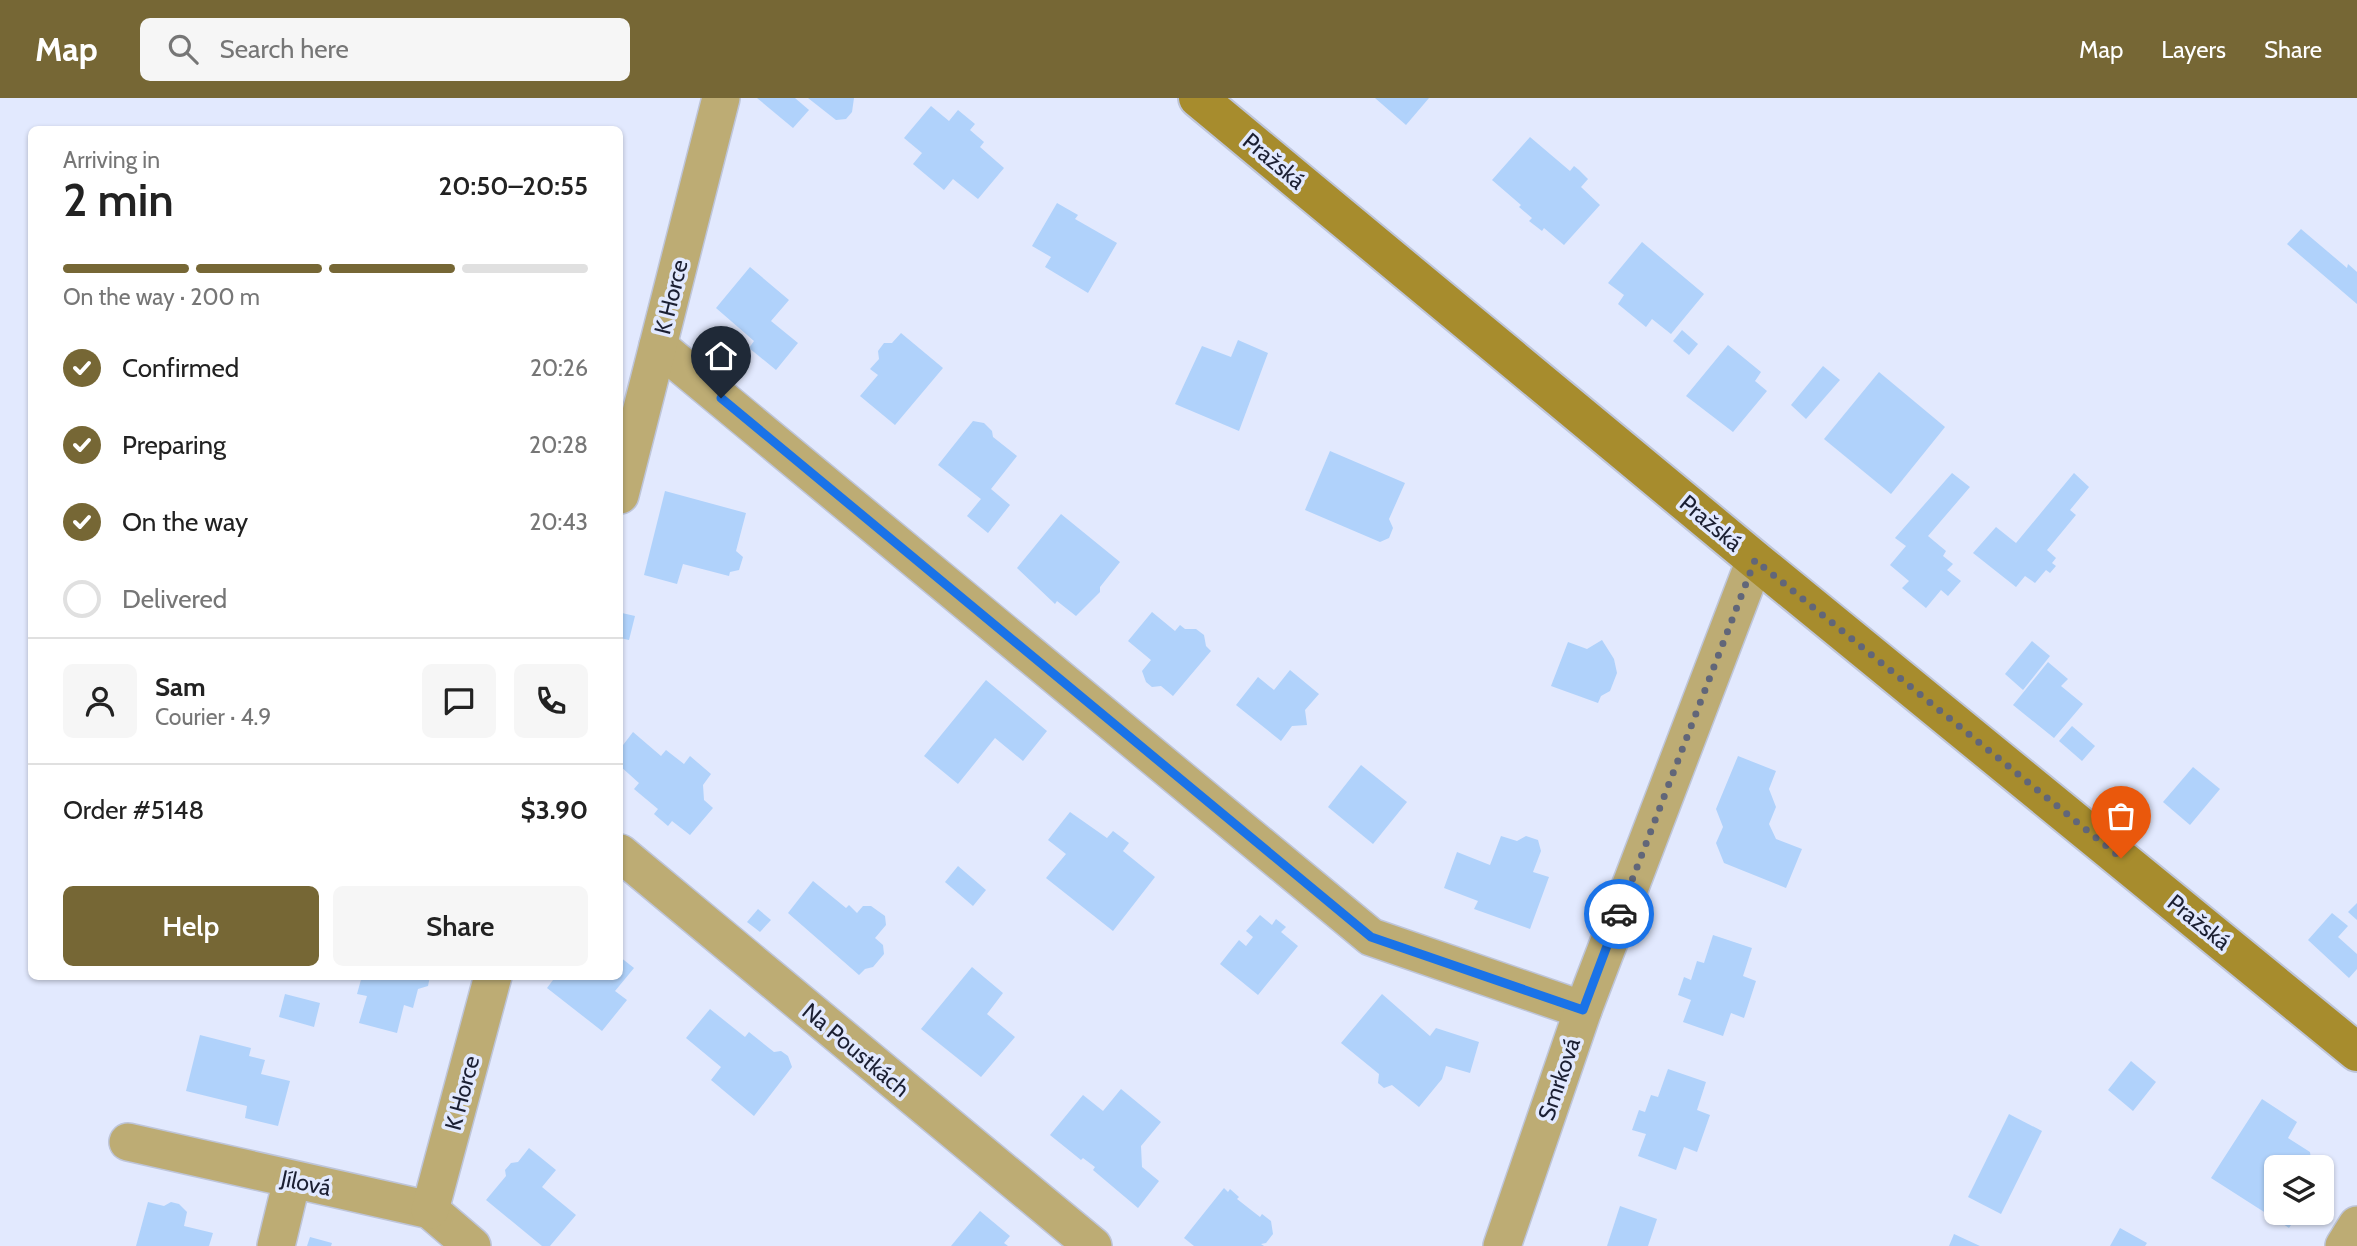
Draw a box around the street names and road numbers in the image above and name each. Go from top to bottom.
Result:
street label: Pražská [1237,127,1311,195]
street label: K Horce [648,257,694,337]
street label: Pražská [1674,489,1748,557]
street label: Pražská [2162,888,2236,956]
street label: Na Poustkách [797,997,915,1103]
street label: Smrková [1532,1034,1586,1124]
street label: K Horce [439,1053,485,1133]
street label: Jílová [277,1164,334,1202]

